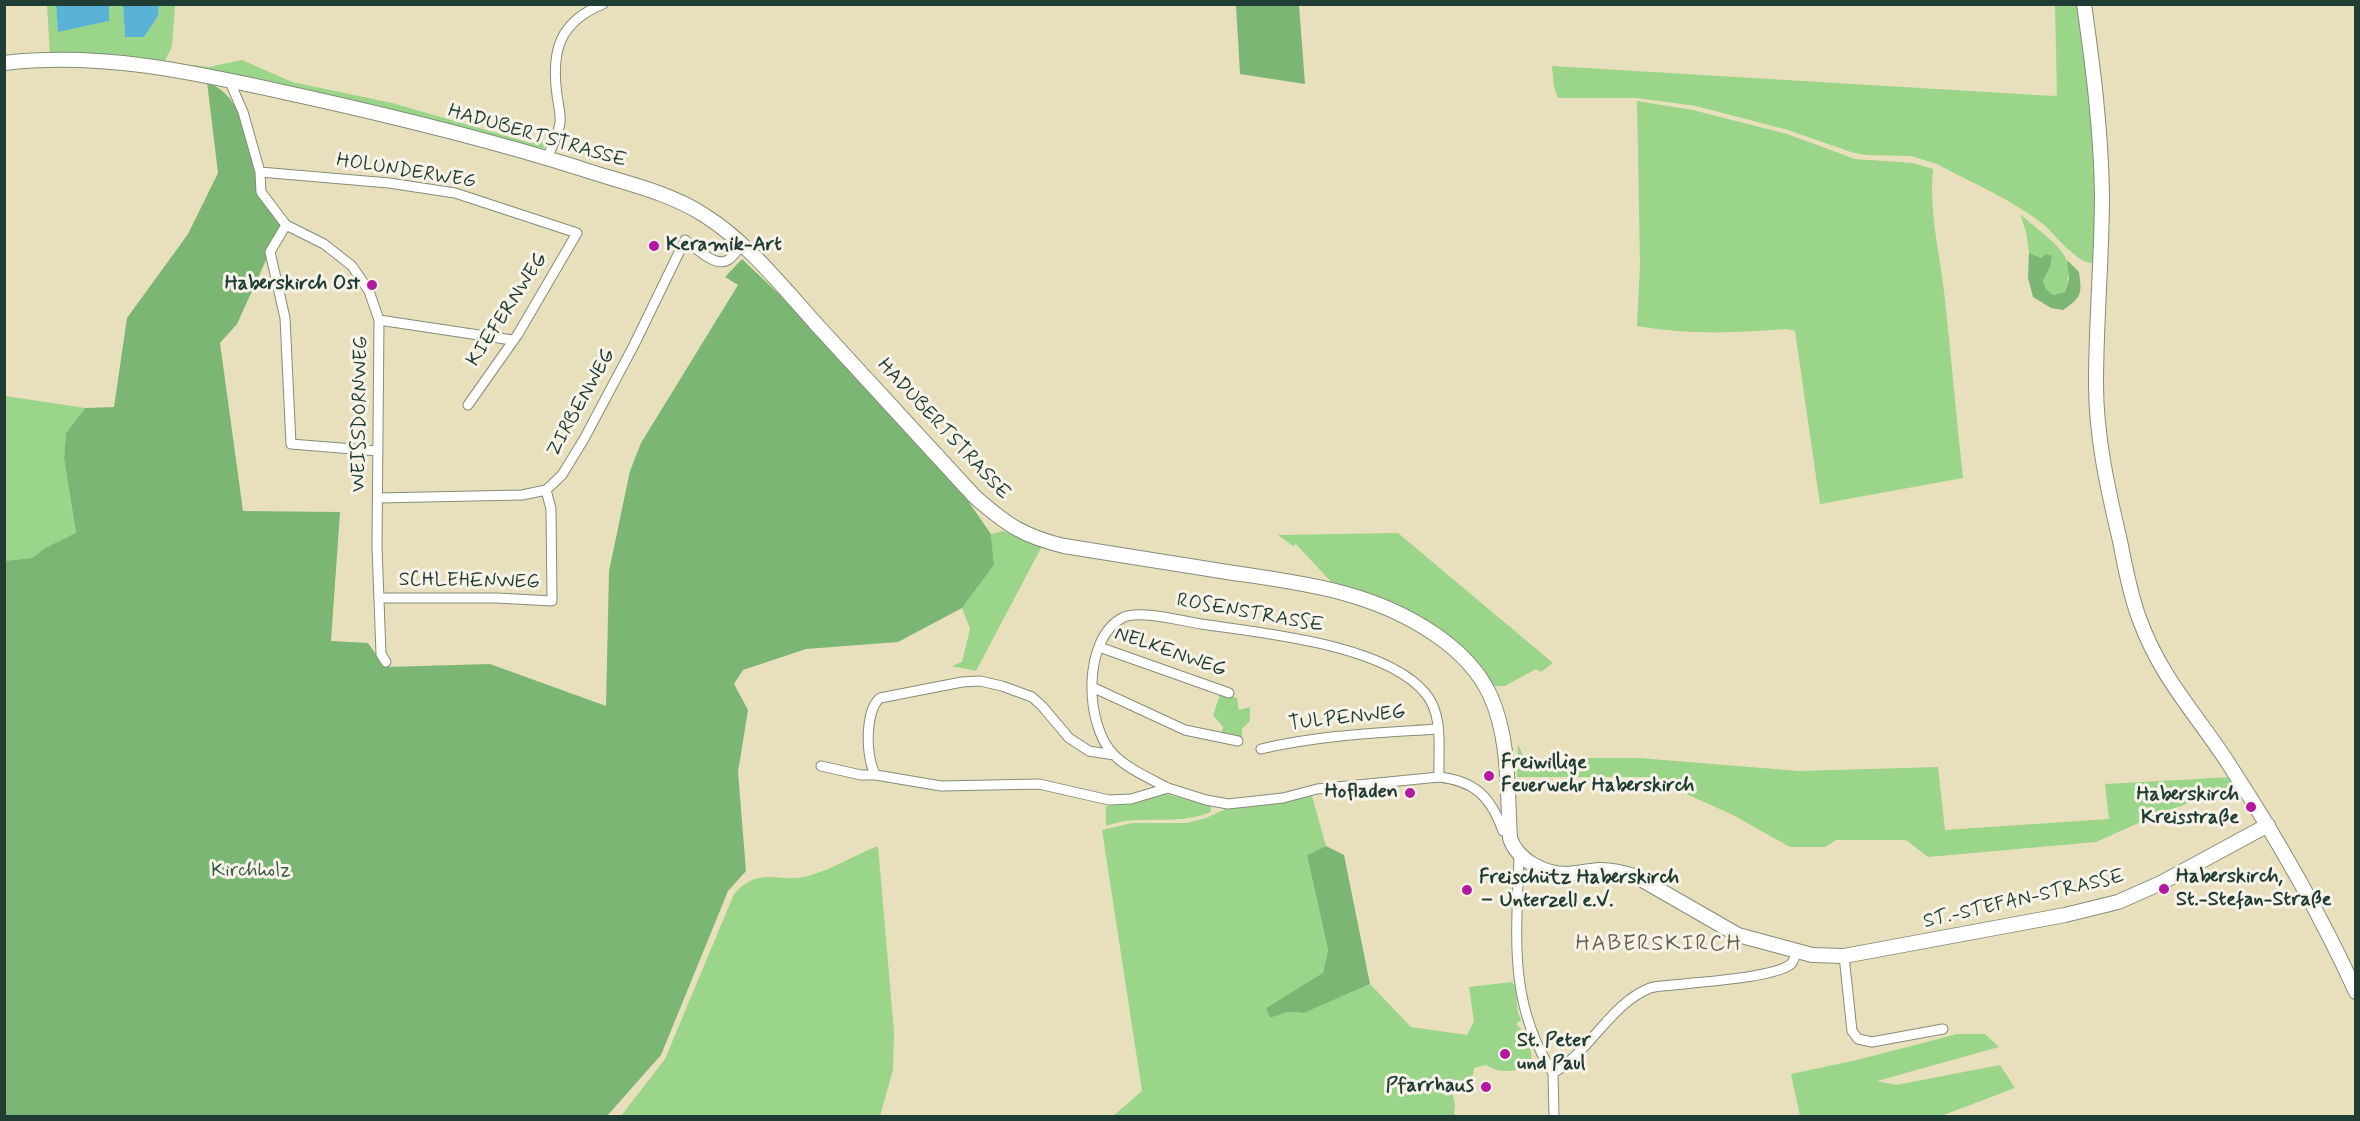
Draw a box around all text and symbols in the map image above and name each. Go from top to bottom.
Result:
street label: HADUBERTSTRASSE [445,100,629,174]
street label: HOLUNDERWEG [335,149,477,195]
place label: Keramik-Art [666,234,782,258]
marker: Keramik-Art [647,239,661,253]
street label: KIEFERNWEG [462,249,554,371]
place label: Haberskirch Ost [225,273,360,297]
marker: Haberskirch Ost [365,278,379,292]
street label: WEISSDORNWEG [348,336,374,492]
street label: ZIRBENWEG [542,345,622,461]
street label: HADUBERTSTRASSE [871,354,1015,506]
street label: SCHLEHENWEG [398,569,540,595]
street label: ROSENSTRASSE [1175,589,1325,639]
street label: NELKENWEG [1111,623,1229,683]
street label: TULPENWEG [1287,701,1407,737]
place label: Freiwillige Feuerwehr Haberskirch [1501,752,1694,799]
marker: Freiwillige Feuerwehr Haberskirch [1482,769,1496,783]
place label: Hofladen [1325,781,1398,805]
place label: Haberskirch Kreisstraße [2136,784,2239,831]
marker: Hofladen [1403,786,1417,800]
marker: Haberskirch Kreisstraße [2244,800,2258,814]
park label: Kirchholz [211,860,291,884]
street label: ST.-STEFAN-STRASSE [1921,865,2127,935]
place label: Haberskirch, St.-Stefan-Straße [2176,866,2331,913]
place label: Freischütz Haberskirch – Unterzell e.V. [1479,867,1679,914]
marker: Haberskirch, St.-Stefan-Straße [2157,882,2171,896]
marker: Freischütz Haberskirch – Unterzell e.V. [1460,883,1474,897]
district label: HABERSKIRCH [1576,932,1742,958]
place label: St. Peter und Paul [1517,1030,1591,1077]
marker: St. Peter und Paul [1498,1047,1512,1061]
place label: Pfarrhaus [1386,1075,1474,1099]
marker: Pfarrhaus [1479,1080,1493,1094]

